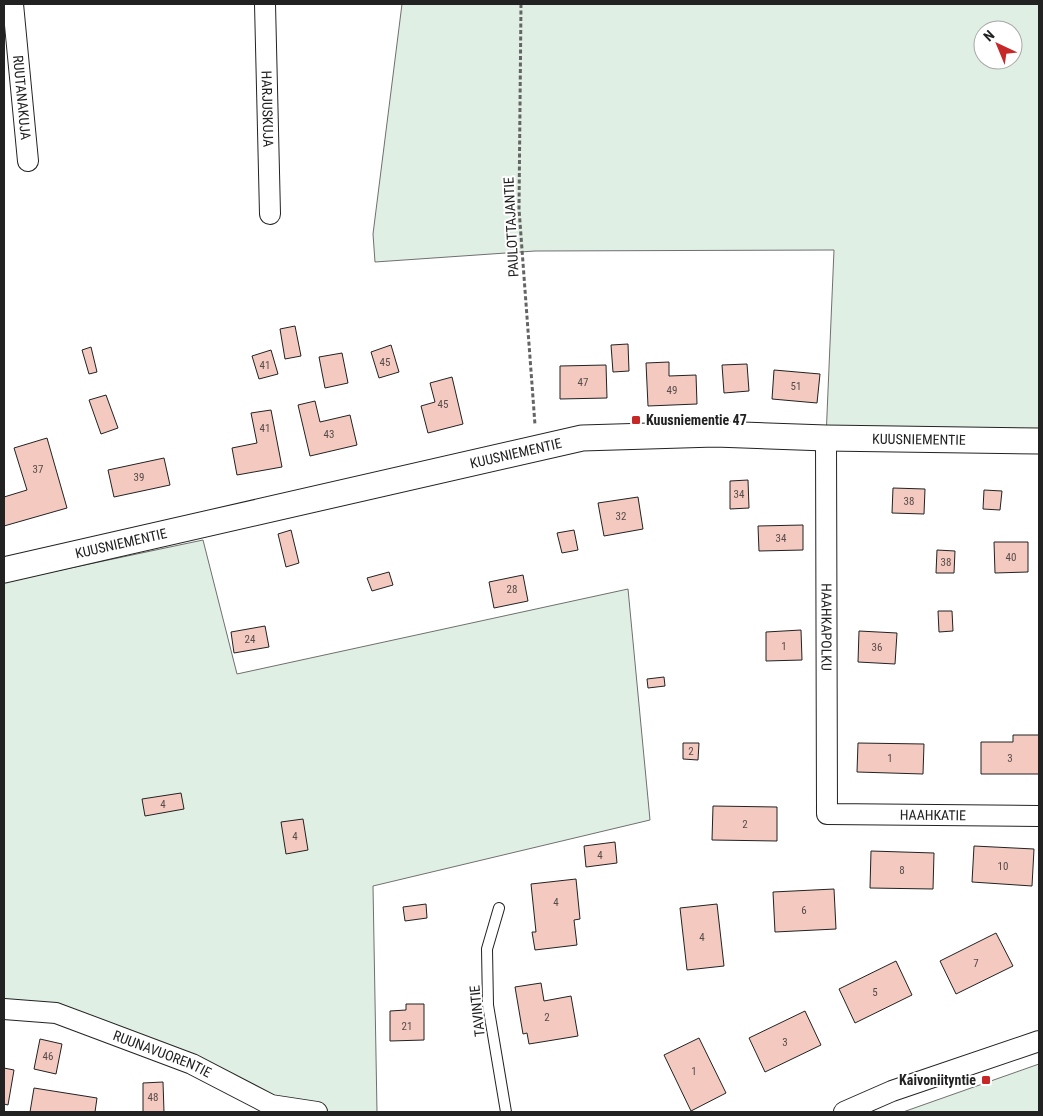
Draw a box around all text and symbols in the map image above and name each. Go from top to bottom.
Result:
north arrow [973,20,1023,70]
text: N [980,27,998,44]
street label: RUUTANAKUJA [10,54,34,141]
street label: HARJUSKUJA [259,71,276,147]
street label: PAULOTTAJANTIE [500,177,522,277]
house number: 45 [380,356,390,369]
house number: 41 [260,359,270,372]
house number: 47 [578,376,588,389]
house number: 51 [791,380,801,393]
house number: 49 [667,384,677,397]
house number: 45 [438,398,448,411]
place label: Kuusniementie 47 [646,412,747,428]
marker: Kuusniementie 47 [630,414,642,426]
house number: 41 [260,422,270,435]
house number: 43 [324,428,334,441]
street label: KUUSNIEMENTIE [872,431,966,448]
street label: KUUSNIEMENTIE [468,435,563,471]
house number: 37 [33,463,43,476]
house number: 39 [134,471,144,484]
house number: 34 [734,488,745,501]
house number: 38 [904,495,914,508]
house number: 32 [616,510,626,523]
street label: KUUSNIEMENTIE [74,525,168,562]
house number: 34 [776,532,787,545]
house number: 40 [1006,551,1016,564]
house number: 38 [941,556,951,569]
house number: 28 [507,583,517,596]
street label: HAAHKAPOLKU [818,583,835,671]
house number: 24 [245,633,256,646]
house number: 1 [781,640,787,653]
house number: 36 [872,641,882,654]
house number: 2 [688,745,694,758]
house number: 1 [887,752,893,765]
house number: 3 [1007,752,1013,765]
house number: 4 [160,798,166,811]
street label: HAAHKATIE [900,807,966,823]
house number: 2 [742,818,748,831]
house number: 4 [292,830,298,843]
house number: 4 [597,849,603,862]
house number: 10 [998,860,1008,873]
house number: 8 [899,864,905,877]
house number: 4 [553,896,559,909]
house number: 6 [801,904,807,917]
house number: 4 [699,931,705,944]
house number: 7 [973,957,979,970]
street label: TAVINTIE [466,984,488,1038]
house number: 5 [872,986,878,999]
house number: 2 [544,1011,550,1024]
house number: 21 [402,1020,412,1033]
street label: RUUNAVUORENTIE [111,1027,214,1081]
house number: 3 [782,1036,788,1049]
house number: 46 [43,1050,53,1063]
house number: 1 [691,1065,697,1078]
place label: Kaivoniityntie [899,1072,976,1088]
marker: Kaivoniityntie [980,1074,992,1086]
house number: 48 [148,1091,158,1104]

